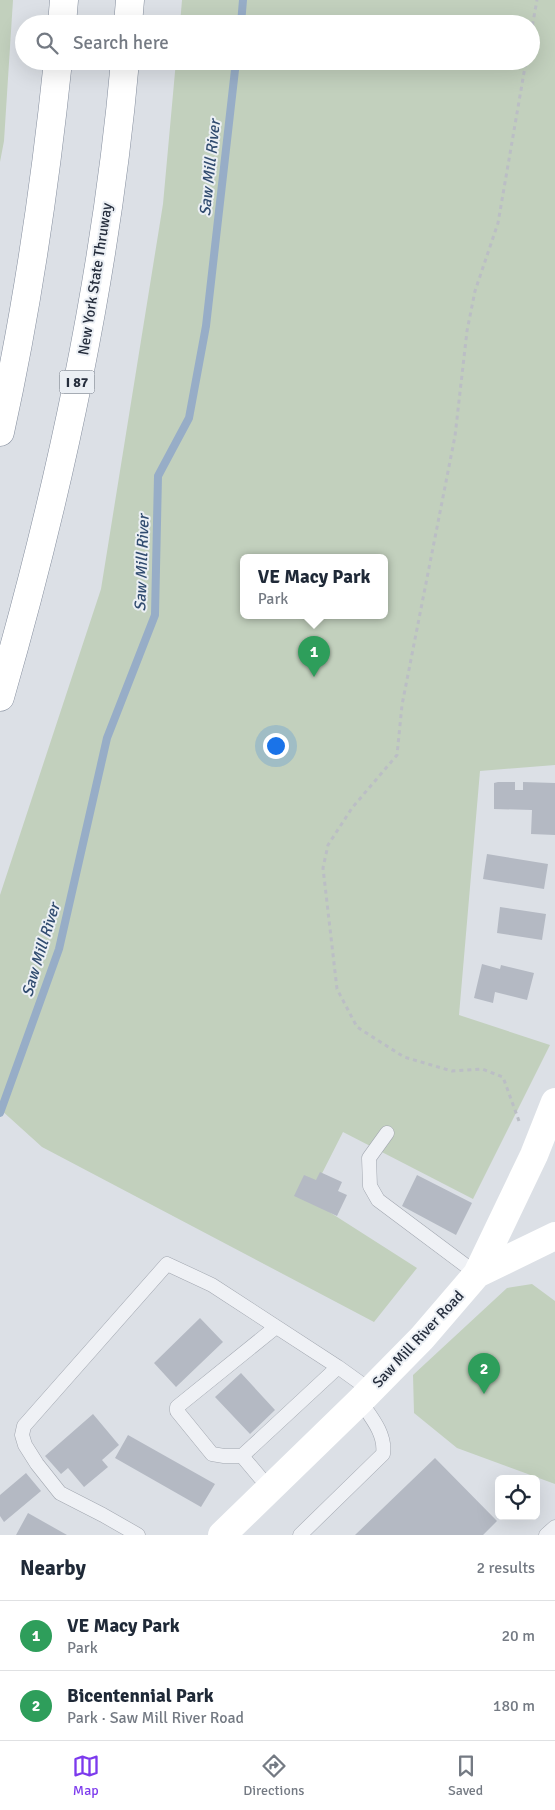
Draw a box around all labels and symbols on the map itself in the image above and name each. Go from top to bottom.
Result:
water label: Saw Mill River [195,117,225,217]
street label: New York State Thruway [74,202,116,356]
road number: I 87 [60,371,94,394]
water label: Saw Mill River [130,512,154,612]
pin: 1 [298,636,330,677]
your location [263,733,289,759]
water label: Saw Mill River [17,899,65,999]
street label: Saw Mill River Road [368,1287,468,1391]
pin: 2 [468,1353,500,1394]

